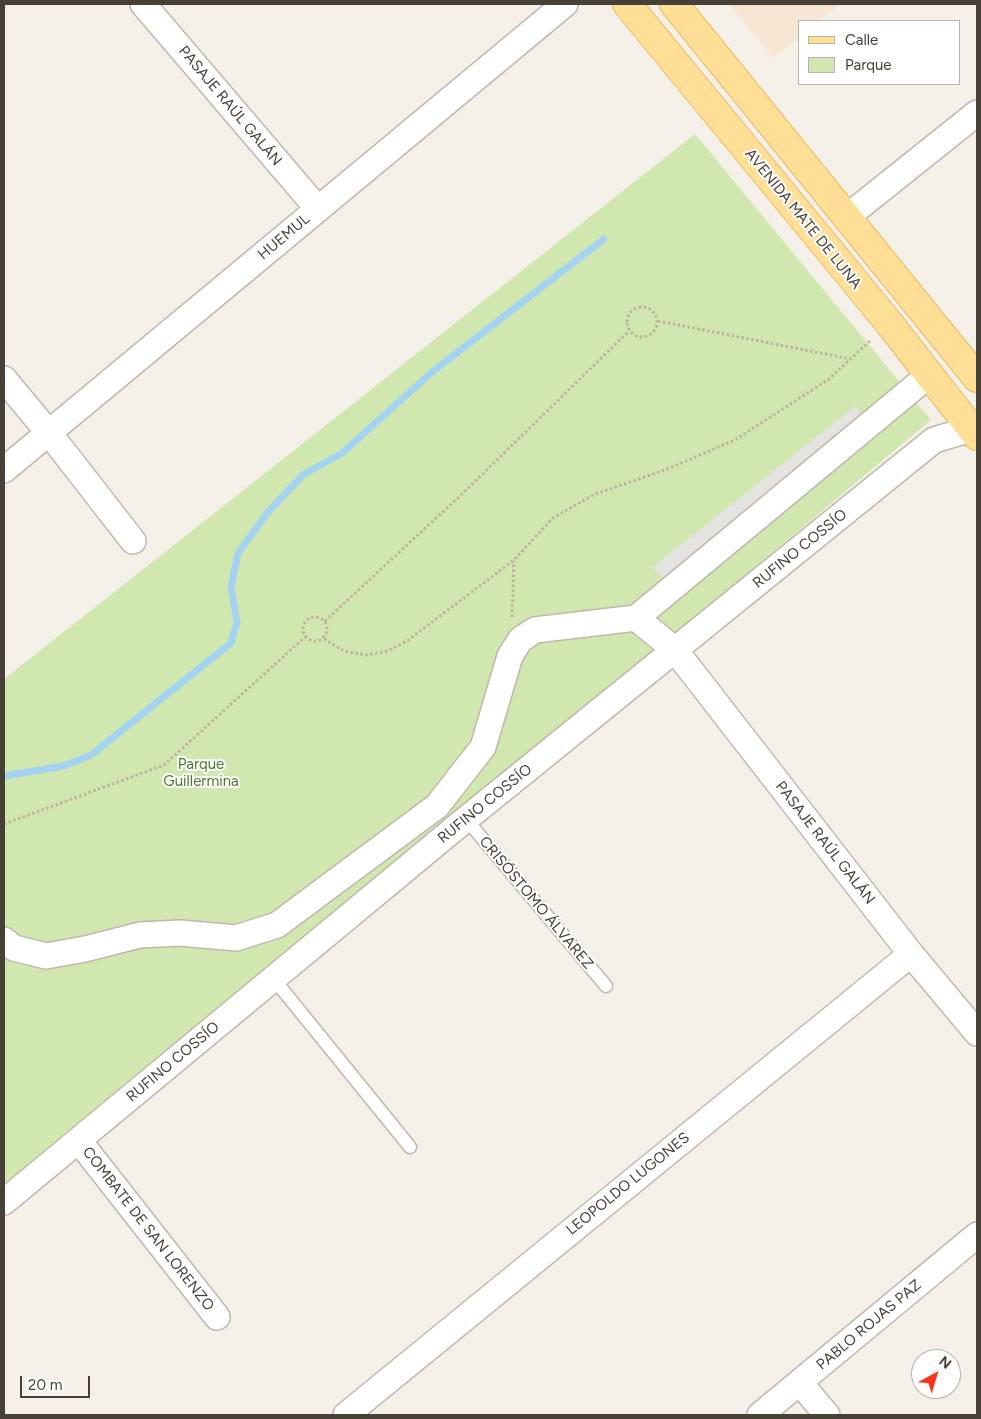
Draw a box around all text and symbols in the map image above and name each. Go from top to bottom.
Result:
legend [798,20,961,85]
text: Calle [845,31,878,49]
street label: PASAJE RAÚL GALÁN [175,42,285,170]
text: Parque [845,56,892,74]
street label: AVENIDA MATE DE LUNA [741,145,865,293]
street label: HUEMUL [255,210,313,264]
street label: RUFINO COSSÍO [749,506,851,592]
park label: Parque Guillermina [163,756,239,791]
street label: RUFINO COSSÍO [434,761,536,847]
street label: PASAJE RAÚL GALÁN [771,778,879,908]
street label: CRISÓSTOMO ÁLVAREZ [475,833,597,973]
street label: RUFINO COSSÍO [123,1018,223,1106]
street label: LEOPOLDO LUGONES [563,1129,693,1239]
street label: COMBATE DE SAN LORENZO [78,1143,218,1315]
street label: PABLO ROJAS PAZ [813,1276,925,1374]
north arrow [911,1349,961,1399]
text: N [936,1353,955,1373]
scale bar [22,1366,92,1398]
text: 20 m [28,1376,62,1394]

